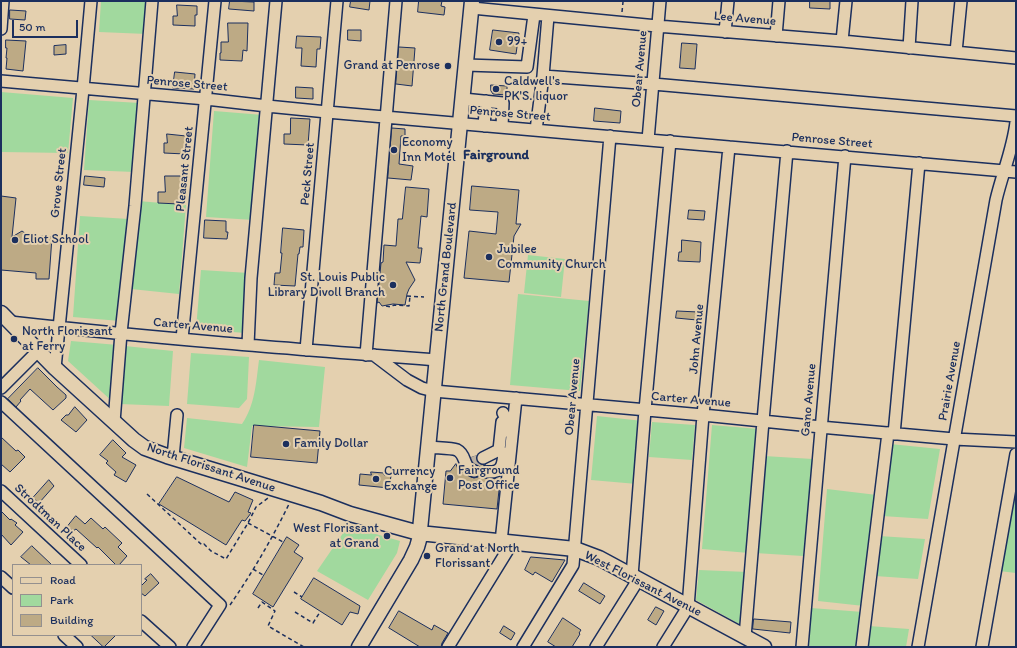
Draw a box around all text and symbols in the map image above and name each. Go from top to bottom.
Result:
street label: Lee Avenue [713,9,777,29]
scale bar [14,12,80,38]
text: 50 m [19,20,45,34]
street label: Obear Avenue [629,30,651,108]
place label: 99+ [507,34,528,50]
marker: 99+ [494,37,504,47]
place label: Grand at Penrose [343,58,440,74]
marker: Grand at Penrose [443,61,453,71]
street label: Penrose Street [146,73,228,95]
place label: Caldwell's PK'S. liquor [504,74,568,105]
marker: Caldwell's PK'S. liquor [491,84,501,94]
street label: Penrose Street [469,103,551,125]
street label: Pleasant Street [173,126,197,212]
street label: Penrose Street [791,130,873,152]
place label: Economy Inn Motel [402,135,456,166]
street label: Peck Street [297,142,319,206]
marker: Economy Inn Motel [389,145,399,155]
street label: Grove Street [48,147,70,219]
district label: Fairground [463,147,529,163]
street label: North Grand Boulevard [431,201,461,333]
place label: Eliot School [23,232,89,248]
marker: Eliot School [10,235,20,245]
place label: Jubilee Community Church [497,242,606,273]
marker: Jubilee Community Church [484,252,494,262]
place label: St. Louis Public Library Divoll Branch [268,270,385,301]
marker: St. Louis Public Library Divoll Branch [388,280,398,290]
street label: John Avenue [686,303,708,375]
street label: Carter Avenue [152,315,234,337]
place label: North Florissant at Ferry [22,324,113,355]
marker: North Florissant at Ferry [9,334,19,344]
street label: Prairie Avenue [935,340,965,422]
street label: Obear Avenue [562,358,584,436]
street label: Gano Avenue [798,363,820,437]
street label: Carter Avenue [650,389,732,411]
place label: Family Dollar [294,436,368,452]
marker: Family Dollar [281,439,291,449]
street label: North Florissant Avenue [145,440,277,496]
place label: Fairground Post Office [458,463,520,494]
place label: Currency Exchange [384,464,437,495]
marker: Fairground Post Office [445,473,455,483]
marker: Currency Exchange [371,474,381,484]
street label: Strodtman Place [11,481,89,555]
place label: West Florissant at Grand [293,521,379,552]
marker: West Florissant at Grand [382,531,392,541]
place label: Grand at North Florissant [435,541,520,572]
street label: West Florissant Avenue [582,548,704,620]
marker: Grand at North Florissant [422,551,432,561]
legend [12,564,142,636]
text: Road [50,573,76,587]
text: Park [50,593,74,607]
text: Building [50,613,93,627]

